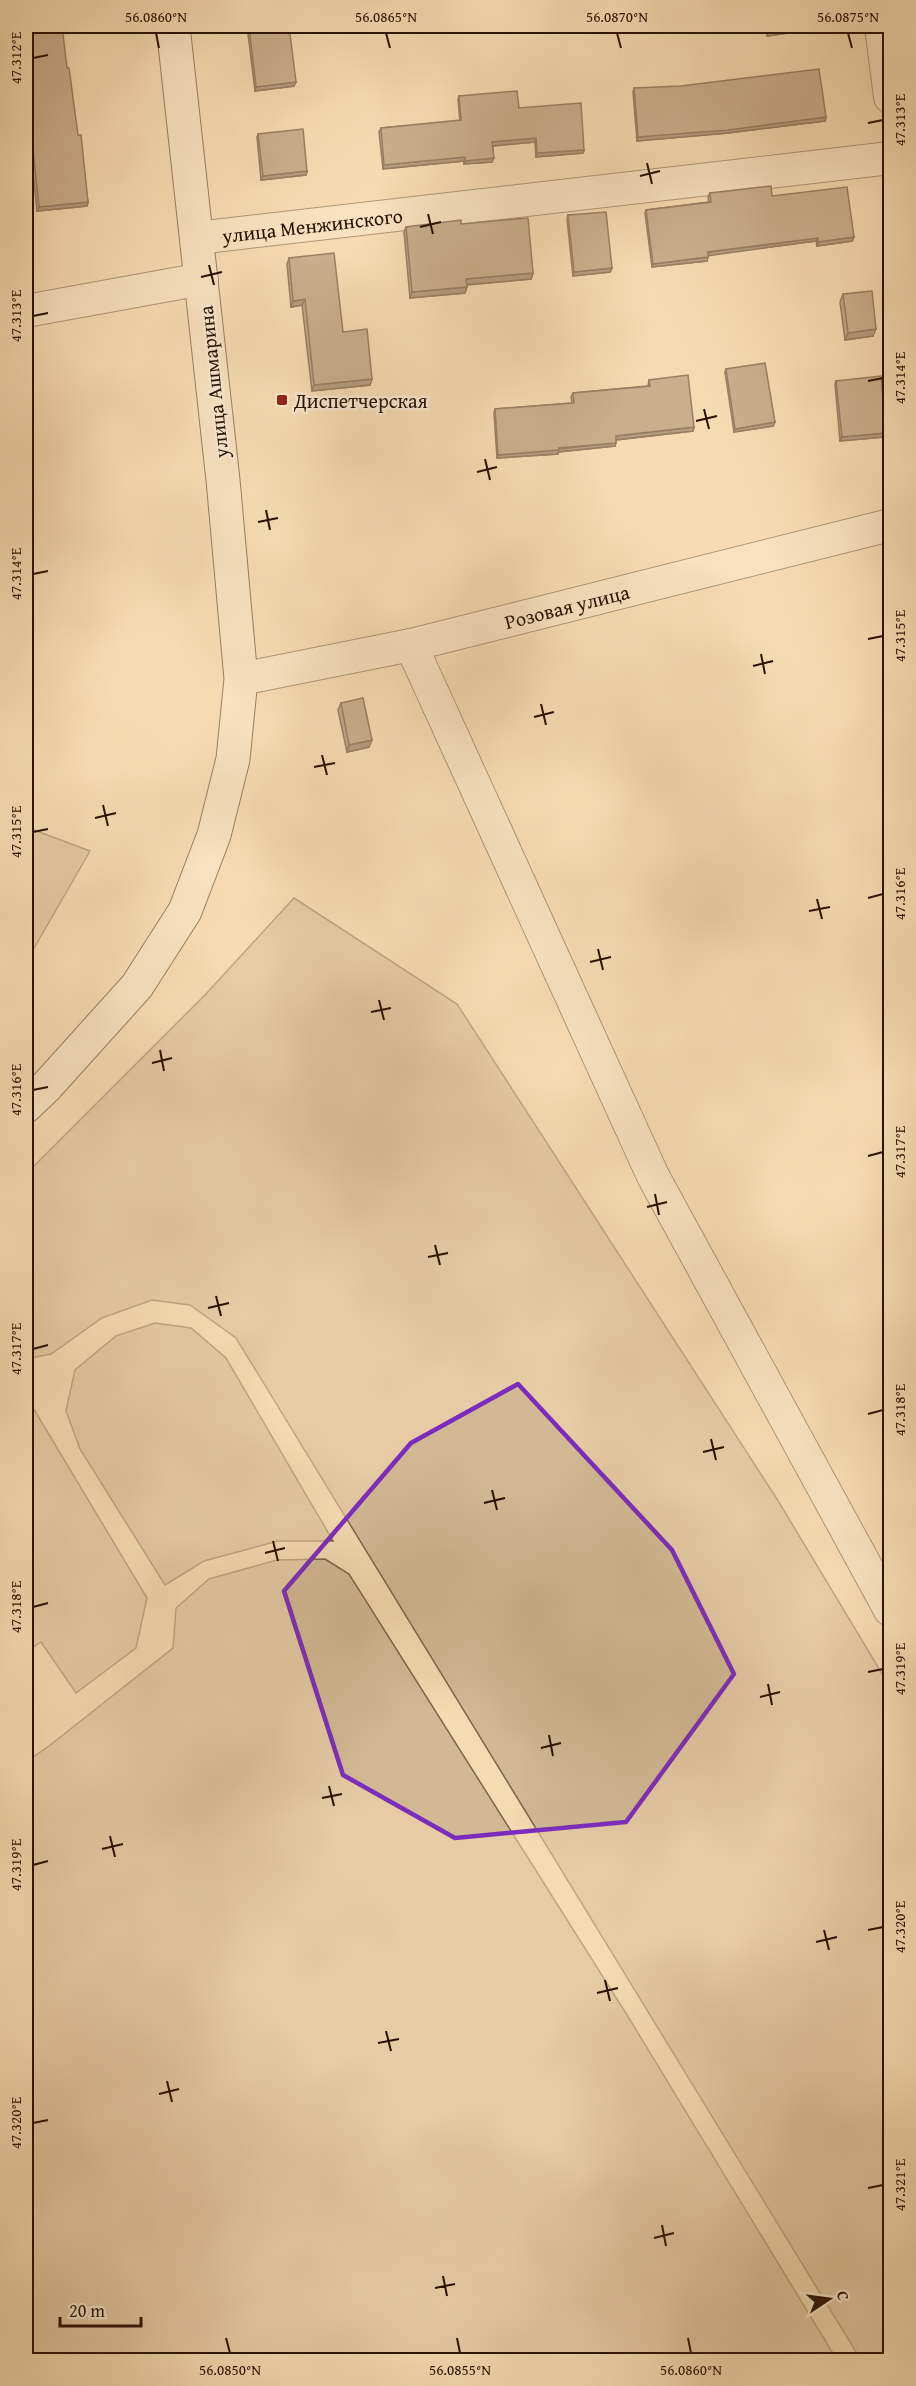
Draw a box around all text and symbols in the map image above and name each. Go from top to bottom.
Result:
text: 56.0860°N [125,6,187,27]
text: 56.0865°N [355,6,417,27]
text: 56.0870°N [586,6,648,27]
text: 56.0875°N [817,6,879,27]
text: 47.312°E [5,31,26,84]
text: 47.313°E [889,93,910,146]
street label: улица Менжинского [219,200,404,250]
text: 47.313°E [5,289,26,342]
street label: улица Ашмарина [191,304,236,461]
text: 47.314°E [889,351,910,404]
place label: Диспетчерская [293,386,428,415]
marker: Диспетчерская [275,393,289,407]
text: 47.314°E [5,547,26,600]
street label: Розовая улица [501,576,633,636]
text: 47.315°E [889,609,910,662]
text: 47.315°E [5,805,26,858]
text: 47.316°E [889,867,910,920]
text: 47.316°E [5,1063,26,1116]
text: 47.317°E [889,1125,910,1178]
text: 47.317°E [5,1322,26,1375]
text: 47.318°E [889,1383,910,1436]
text: 47.318°E [5,1580,26,1633]
text: 47.319°E [889,1642,910,1695]
text: 47.319°E [5,1838,26,1891]
text: 47.320°E [889,1900,910,1953]
text: 47.320°E [5,2096,26,2149]
text: 47.321°E [889,2158,910,2211]
north arrow [799,2269,859,2329]
text: С [831,2289,856,2303]
scale bar [60,2290,141,2328]
text: 20 m [69,2297,105,2324]
text: 56.0850°N [199,2359,261,2380]
text: 56.0855°N [429,2359,491,2380]
text: 56.0860°N [660,2359,722,2380]

